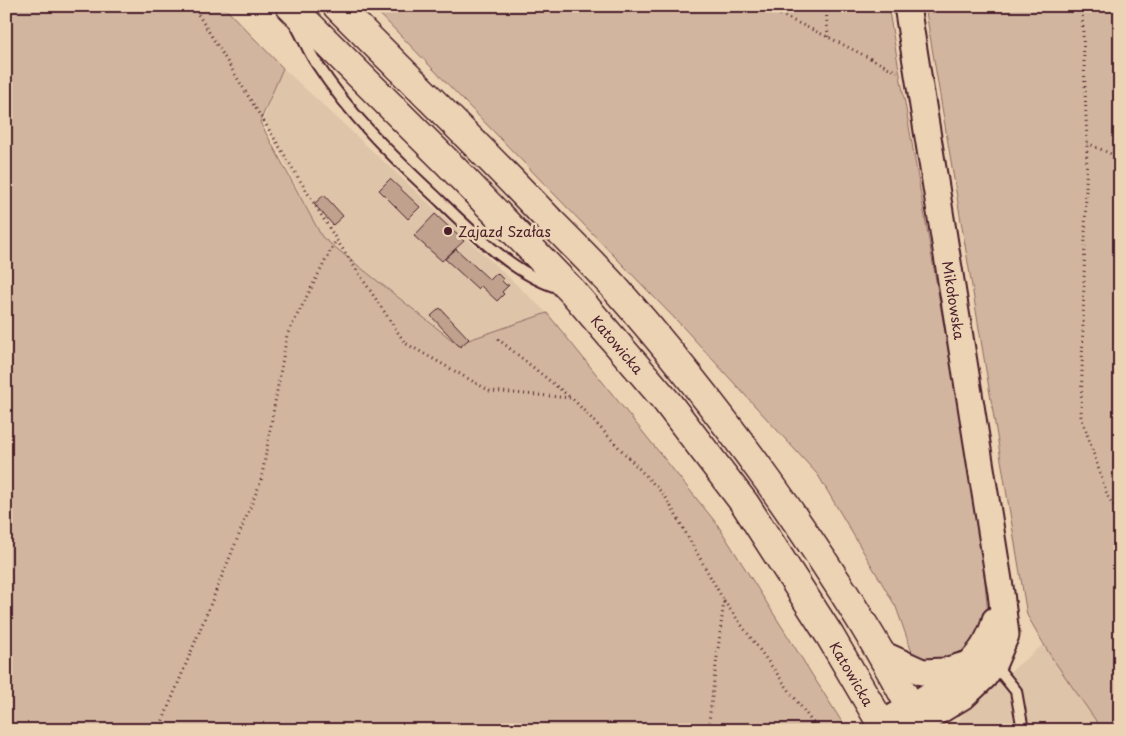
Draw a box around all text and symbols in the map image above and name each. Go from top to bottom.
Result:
place label: Zajazd Szałas [458,221,551,242]
marker: Zajazd Szałas [442,225,454,237]
street label: Mikołowska [937,259,971,341]
street label: Katowicka [586,310,649,378]
street label: Katowicka [825,637,879,710]

